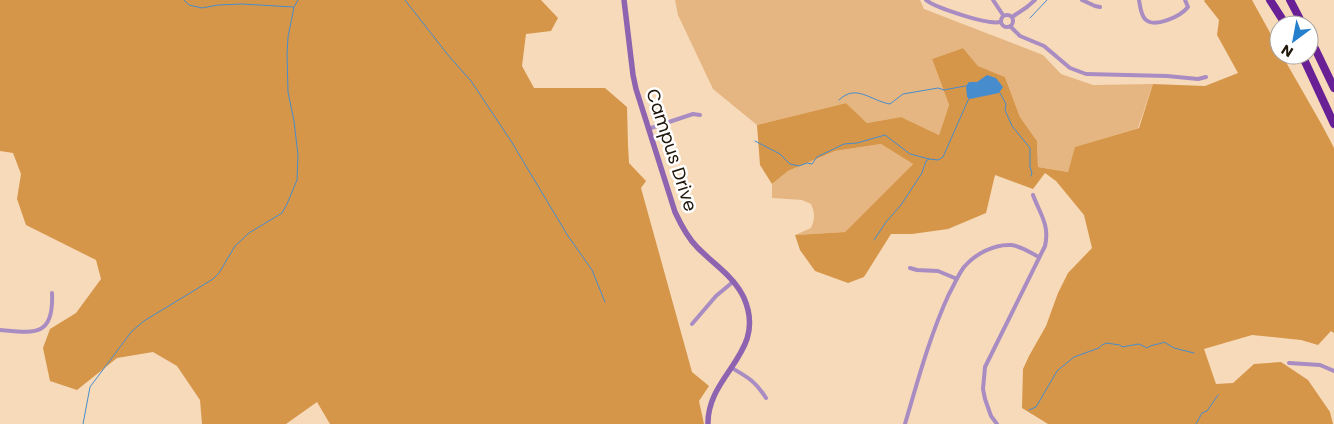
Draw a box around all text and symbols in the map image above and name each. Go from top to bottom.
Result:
north arrow [1269,15,1319,65]
text: N [1277,40,1297,62]
street label: Campus Drive [640,85,704,215]

